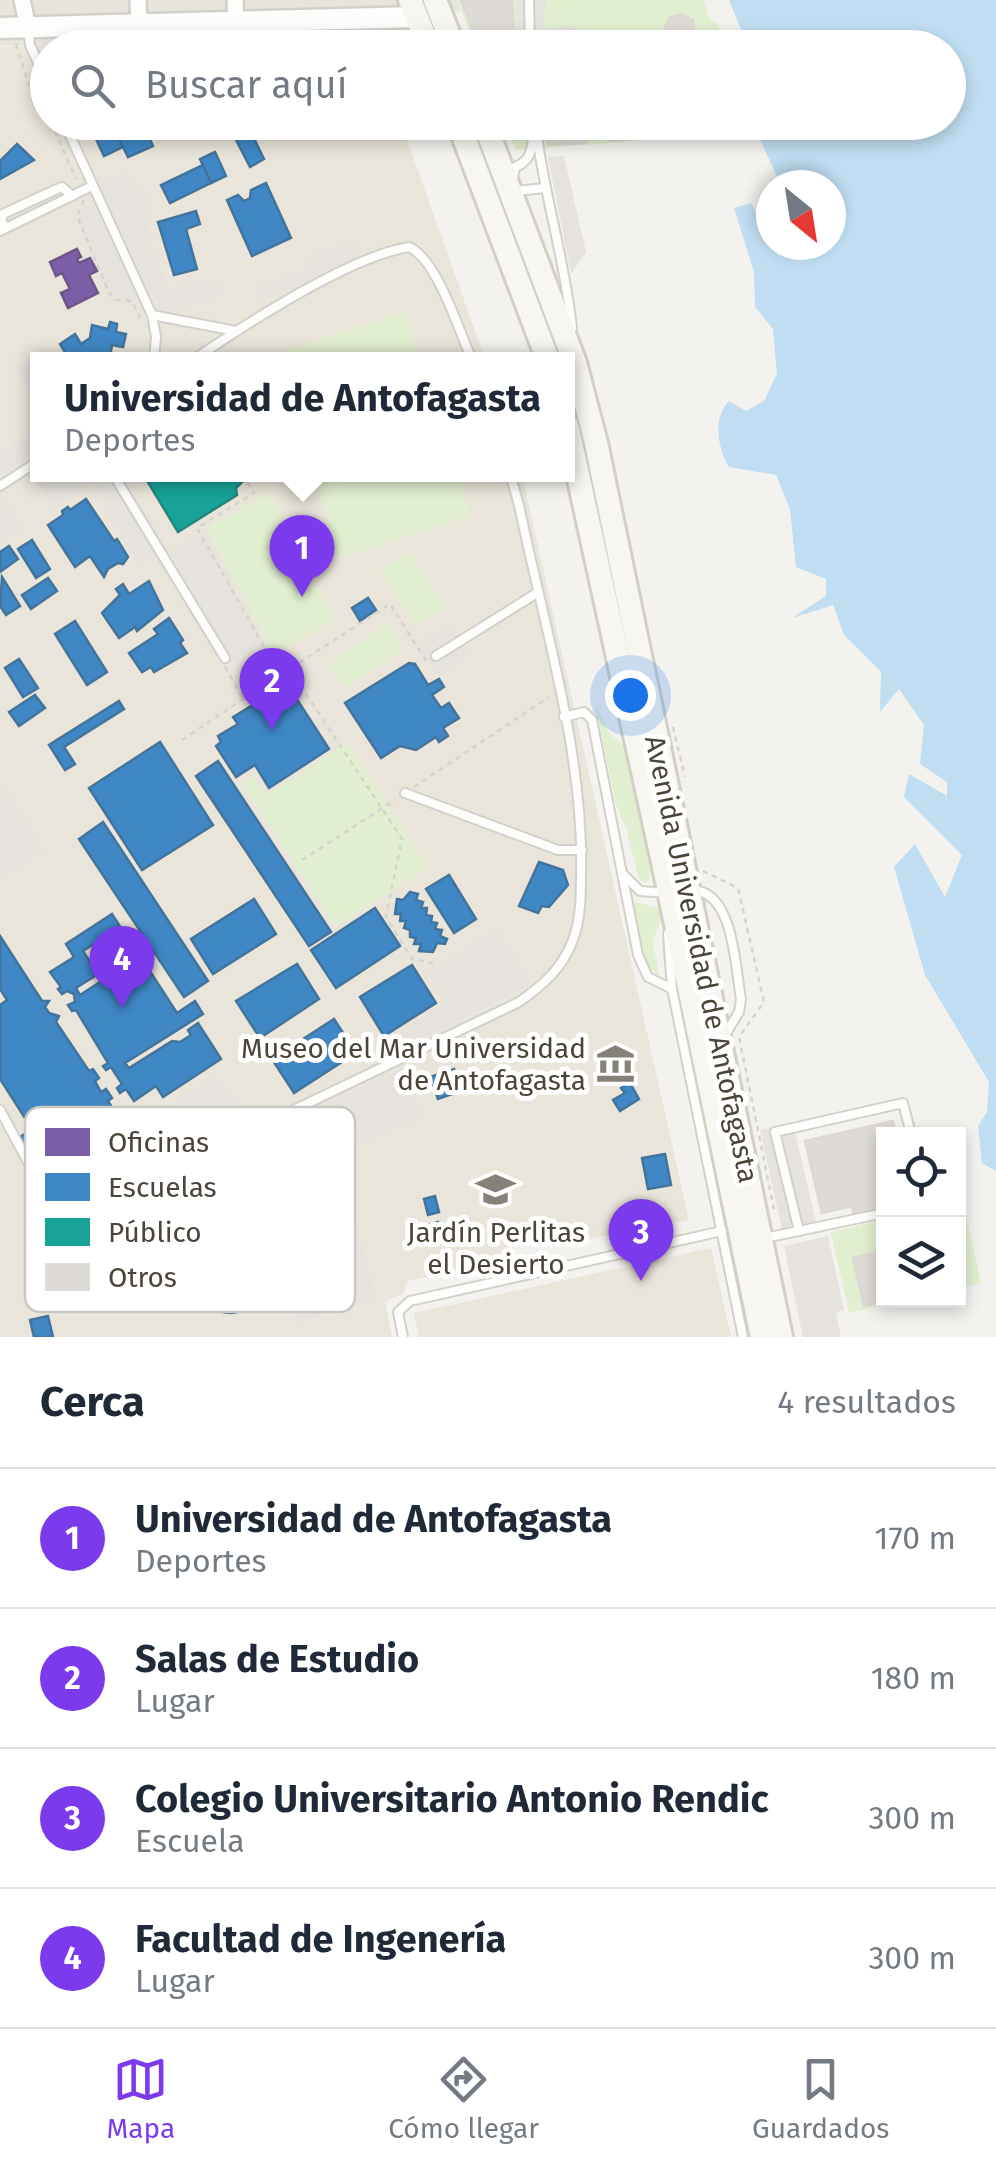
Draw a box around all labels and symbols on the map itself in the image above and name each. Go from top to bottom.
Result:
north arrow [756,170,846,260]
pin: 1 [270,514,334,597]
pin: 2 [240,648,304,730]
your location [605,670,656,721]
street label: Avenida Universidad de Antofagasta [638,732,765,1186]
pin: 4 [90,926,154,1008]
place label: Museo del Mar Universidad de Antofagasta [241,1032,586,1097]
museum icon: Museo del Mar Universidad de Antofagasta [595,1043,637,1085]
legend [25,1107,355,1312]
text: Oficinas [108,1126,209,1159]
school or university icon: Jardín Perlitas el Desierto [475,1169,517,1211]
text: Escuelas [108,1171,217,1204]
pin: 3 [608,1198,674,1281]
text: Público [108,1216,202,1249]
place label: Jardín Perlitas el Desierto [407,1216,585,1281]
text: Otros [108,1261,177,1294]

